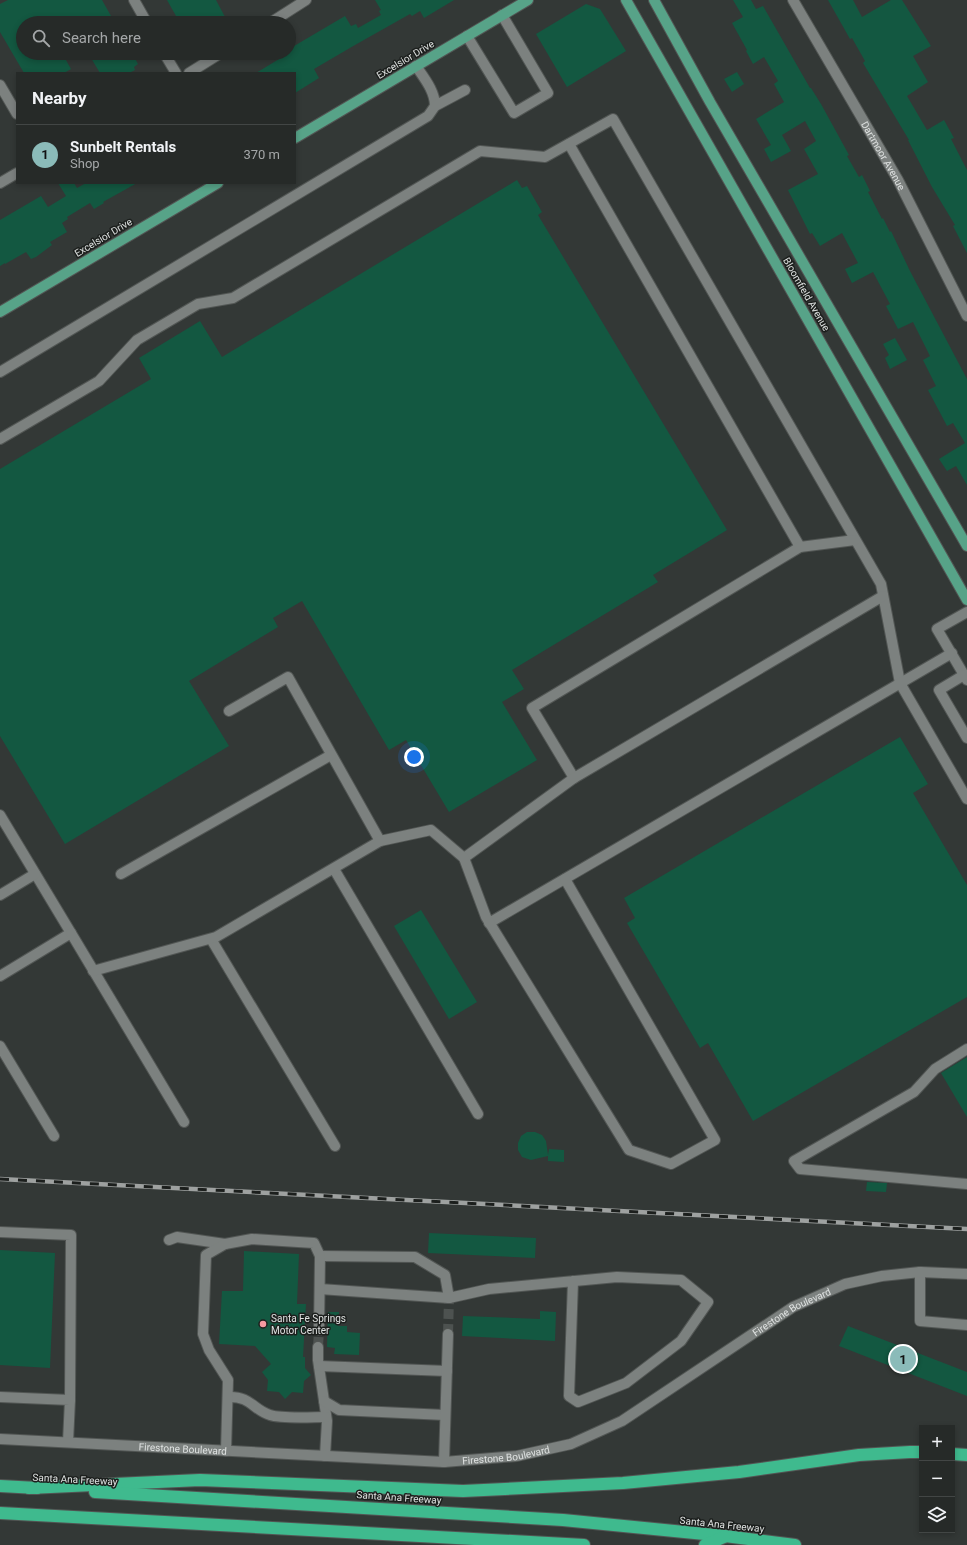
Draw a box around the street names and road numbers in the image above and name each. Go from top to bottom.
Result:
street label: Excelsior Drive [374,38,436,81]
street label: Dartmoor Avenue [859,119,907,192]
street label: Excelsior Drive [72,216,134,259]
street label: Bloomfield Avenue [781,256,832,333]
street label: Firestone Boulevard [750,1286,832,1338]
street label: Firestone Boulevard [138,1441,227,1457]
street label: Firestone Boulevard [462,1444,551,1466]
street label: Santa Ana Freeway [32,1472,118,1487]
street label: Santa Ana Freeway [356,1489,442,1506]
street label: Santa Ana Freeway [679,1515,765,1534]

